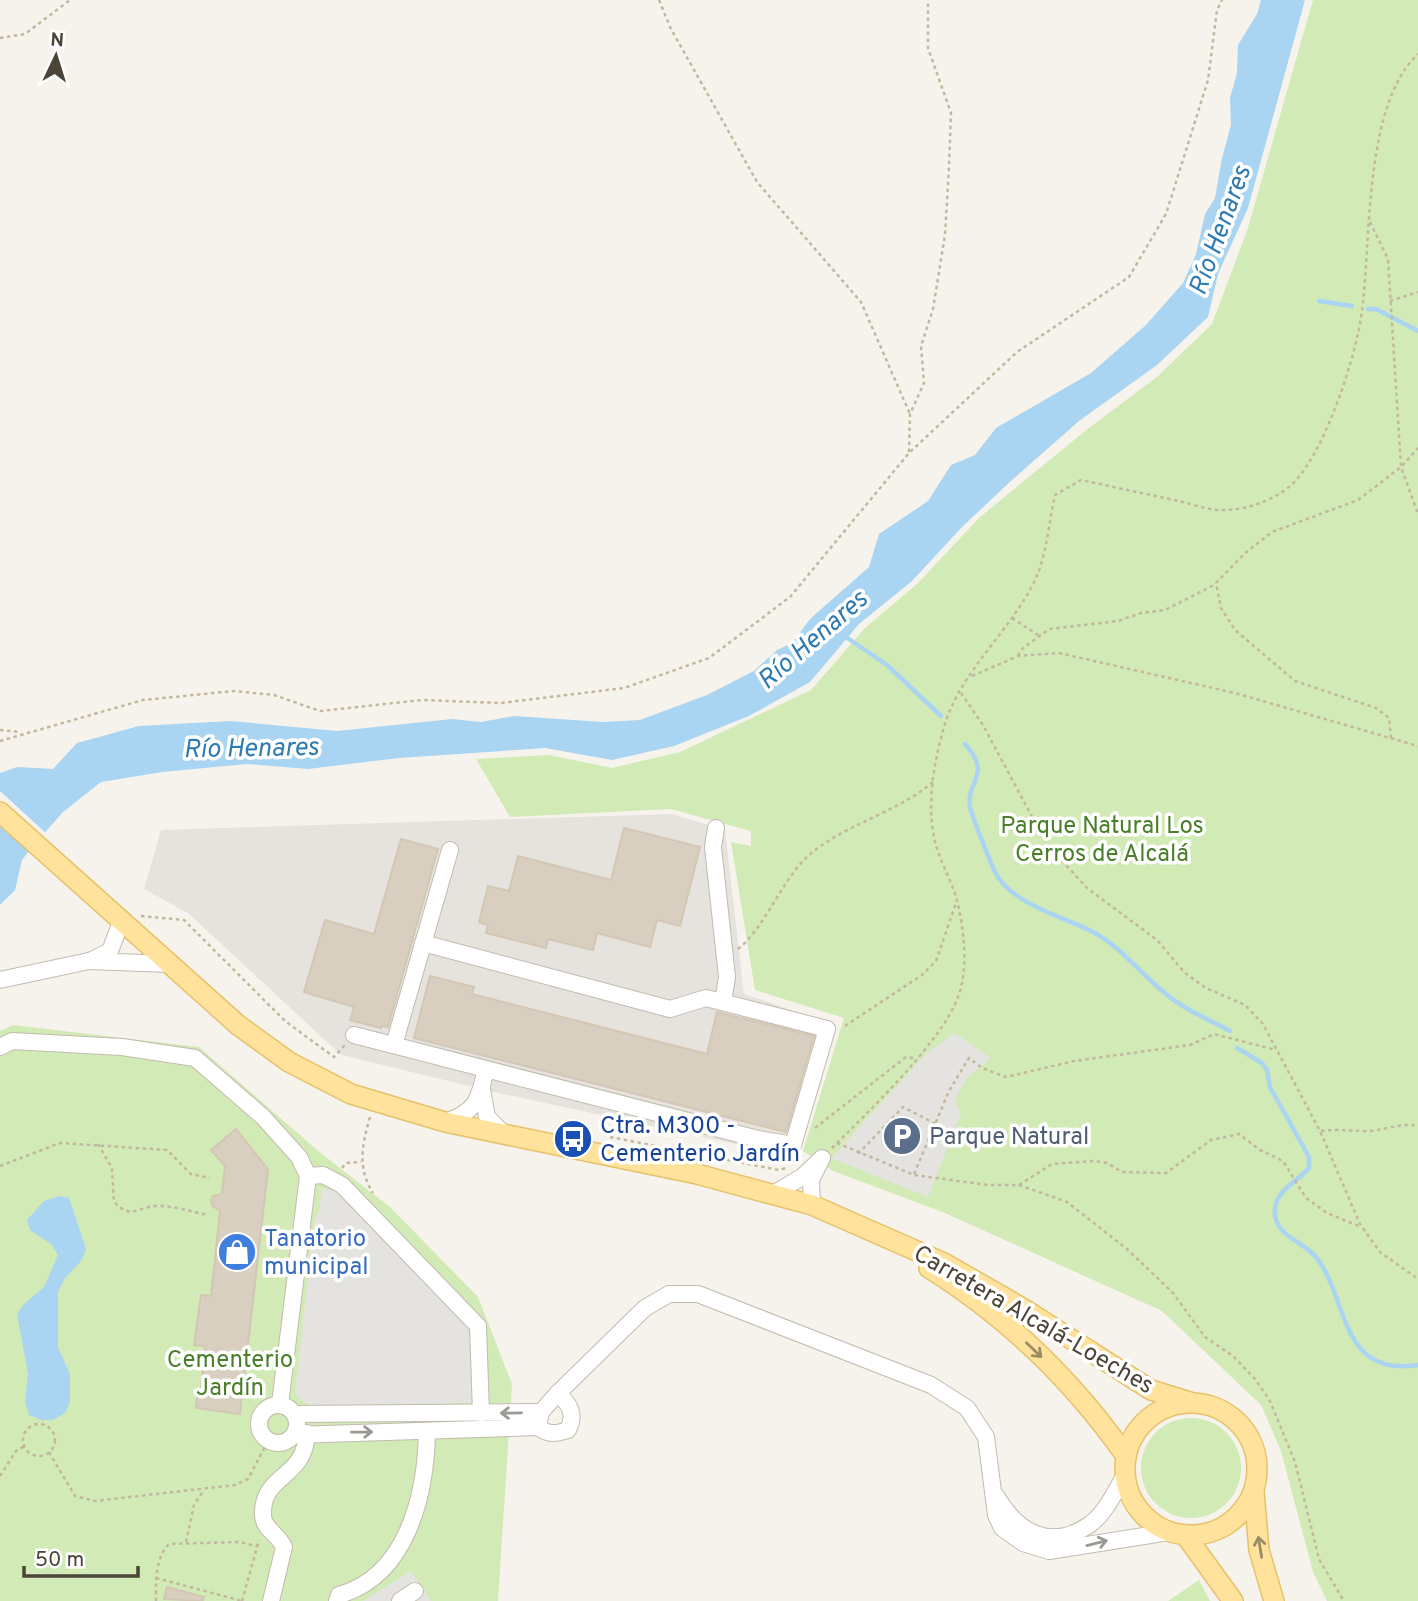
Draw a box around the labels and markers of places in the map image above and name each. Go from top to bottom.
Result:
place label: Ctra. M300 - Cementerio Jardín [600,1112,800,1170]
parking icon: Parque Natural [881,1115,923,1157]
bus stop icon: Ctra. M300 - Cementerio Jardín [552,1118,594,1160]
place label: Parque Natural [929,1123,1089,1153]
place label: Tanatorio municipal [264,1225,369,1283]
shop icon: Tanatorio municipal [216,1231,258,1273]

